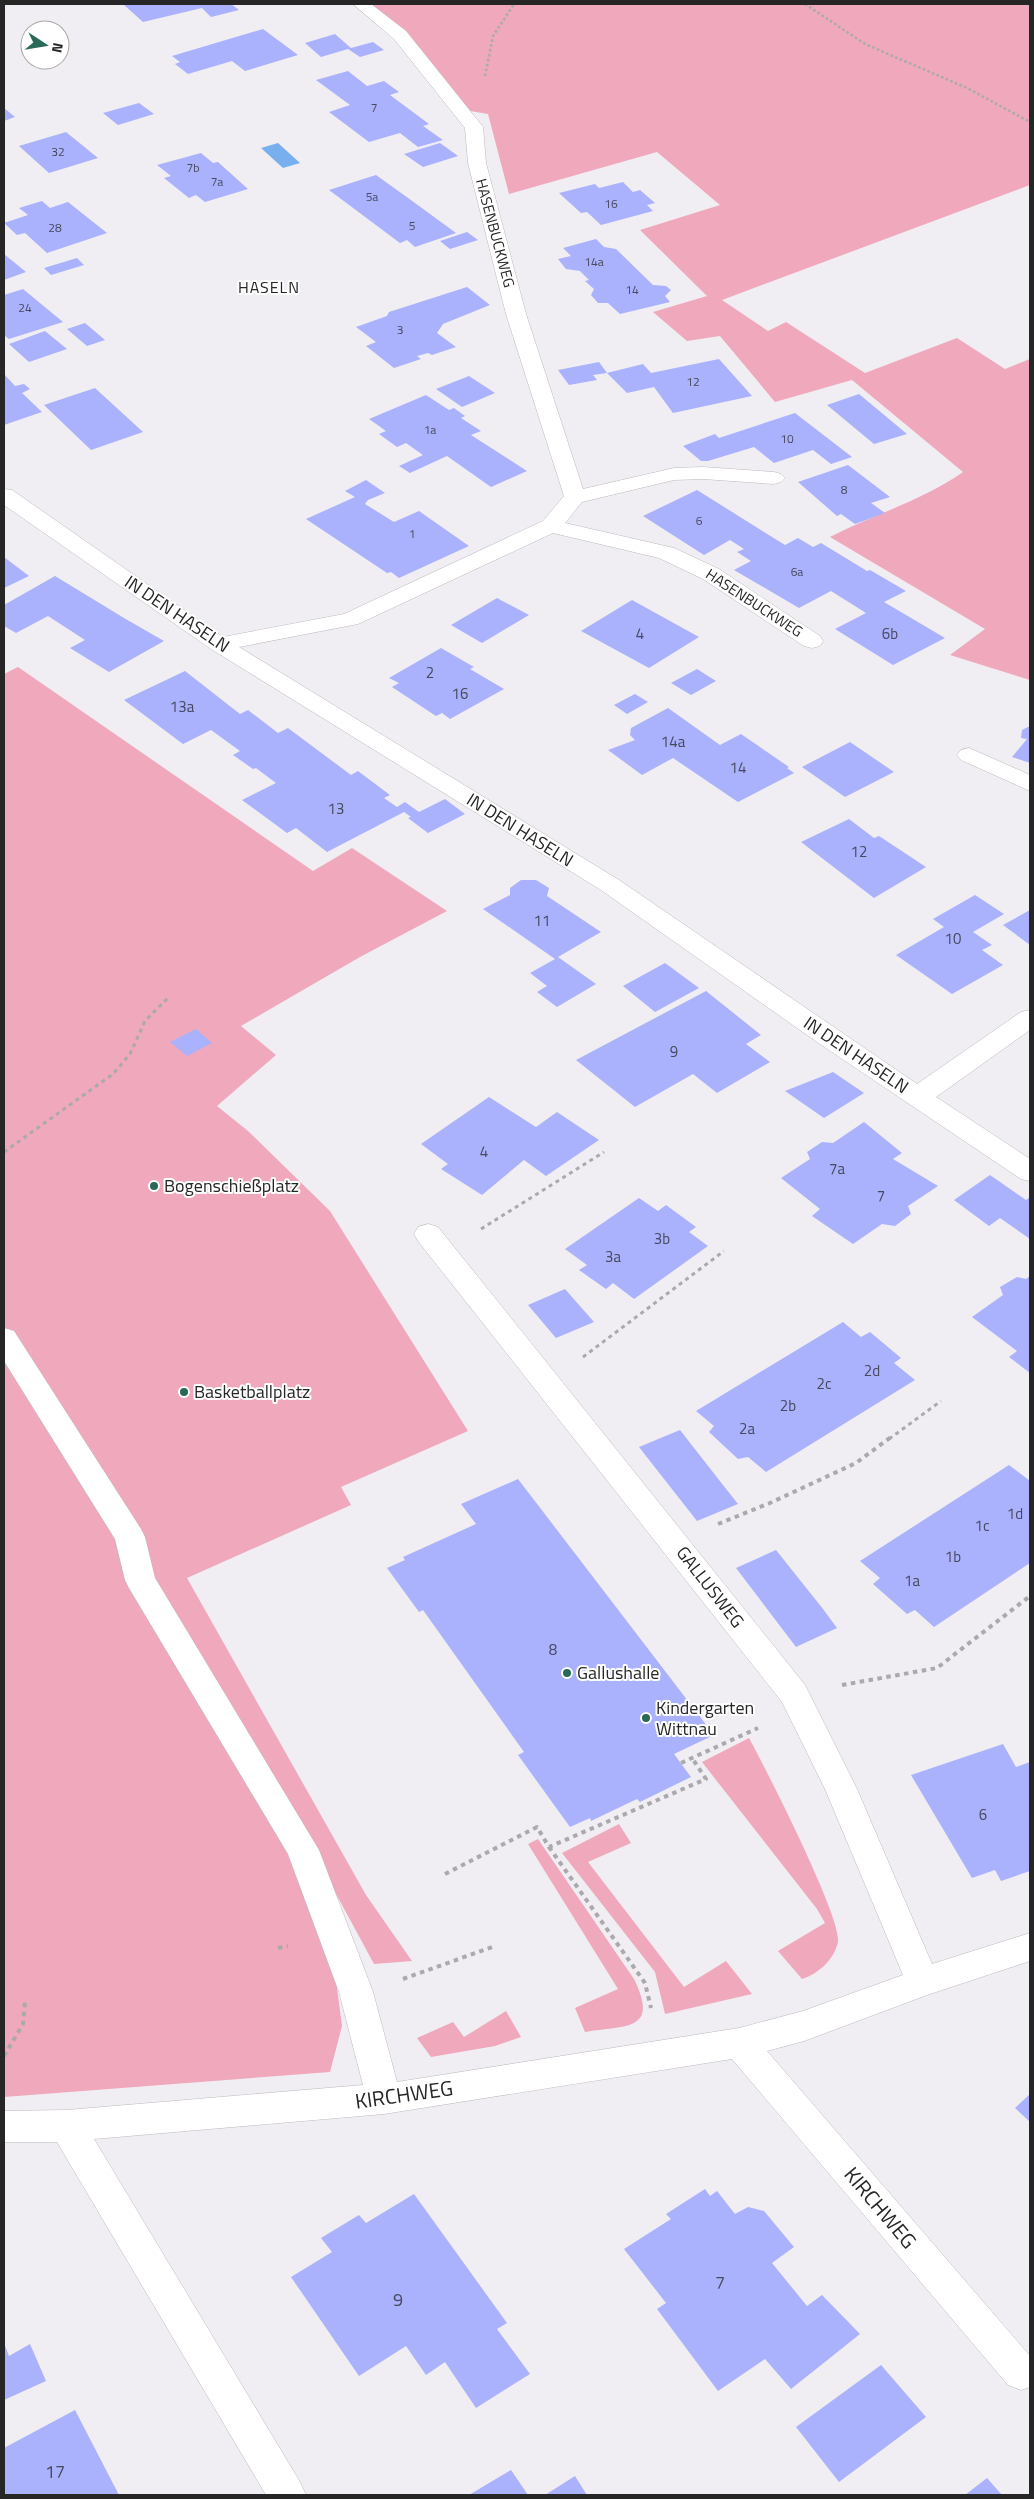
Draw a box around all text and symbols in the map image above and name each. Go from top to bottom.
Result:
north arrow [20,20,70,70]
text: N [47,41,69,55]
house number: 7 [371,98,377,117]
house number: 32 [51,142,65,161]
house number: 7b [186,158,200,177]
house number: 7a [211,172,223,191]
street label: HASENBUCKWEG [470,176,521,290]
house number: 5a [366,187,378,206]
house number: 16 [604,194,618,213]
house number: 5 [409,216,416,235]
house number: 28 [48,218,62,237]
house number: 14a [584,252,604,271]
district label: HASELN [238,275,300,299]
house number: 14 [625,280,639,299]
house number: 24 [18,298,32,317]
house number: 3 [397,320,403,339]
house number: 12 [686,372,700,391]
house number: 1a [424,420,436,439]
house number: 10 [780,429,794,448]
house number: 8 [841,480,848,499]
house number: 6 [696,511,703,530]
house number: 1 [409,524,415,543]
street label: HASENBUCKWEG [701,562,807,643]
house number: 6a [791,562,803,581]
street label: IN DEN HASELN [119,568,235,659]
house number: 4 [636,622,644,645]
house number: 6b [882,622,898,645]
house number: 2 [426,661,434,684]
house number: 16 [452,682,468,705]
house number: 13a [170,695,195,718]
house number: 14a [661,730,686,753]
house number: 14 [730,756,746,779]
street label: IN DEN HASELN [462,786,579,873]
house number: 13 [328,797,344,820]
house number: 12 [851,840,867,863]
house number: 11 [534,909,550,932]
house number: 10 [945,927,961,950]
street label: IN DEN HASELN [798,1009,914,1100]
house number: 9 [670,1040,678,1063]
house number: 4 [480,1140,488,1163]
house number: 7a [829,1157,845,1180]
place label: Bogenschießplatz [164,1172,299,1199]
marker: Bogenschießplatz [148,1180,160,1192]
house number: 7 [877,1184,885,1207]
house number: 3b [654,1227,670,1250]
house number: 3a [605,1245,621,1268]
house number: 2d [864,1359,880,1382]
house number: 2c [817,1372,831,1395]
place label: Basketballplatz [194,1378,310,1405]
marker: Basketballplatz [178,1386,190,1398]
house number: 2b [780,1394,796,1417]
house number: 2a [739,1417,755,1440]
house number: 1d [1007,1502,1023,1525]
house number: 1c [975,1514,989,1537]
street label: GALLUSWEG [670,1540,751,1633]
house number: 1b [945,1545,961,1568]
house number: 1a [904,1569,920,1592]
house number: 8 [549,1638,557,1661]
place label: Gallushalle [577,1659,659,1686]
marker: Gallushalle [561,1667,573,1679]
place label: Kindergarten Wittnau [656,1694,754,1742]
marker: Kindergarten Wittnau [640,1712,652,1724]
house number: 6 [979,1803,987,1826]
street label: KIRCHWEG [353,2071,455,2117]
street label: KIRCHWEG [837,2159,925,2255]
house number: 7 [715,2269,725,2296]
house number: 9 [393,2286,403,2313]
house number: 17 [45,2458,65,2485]

